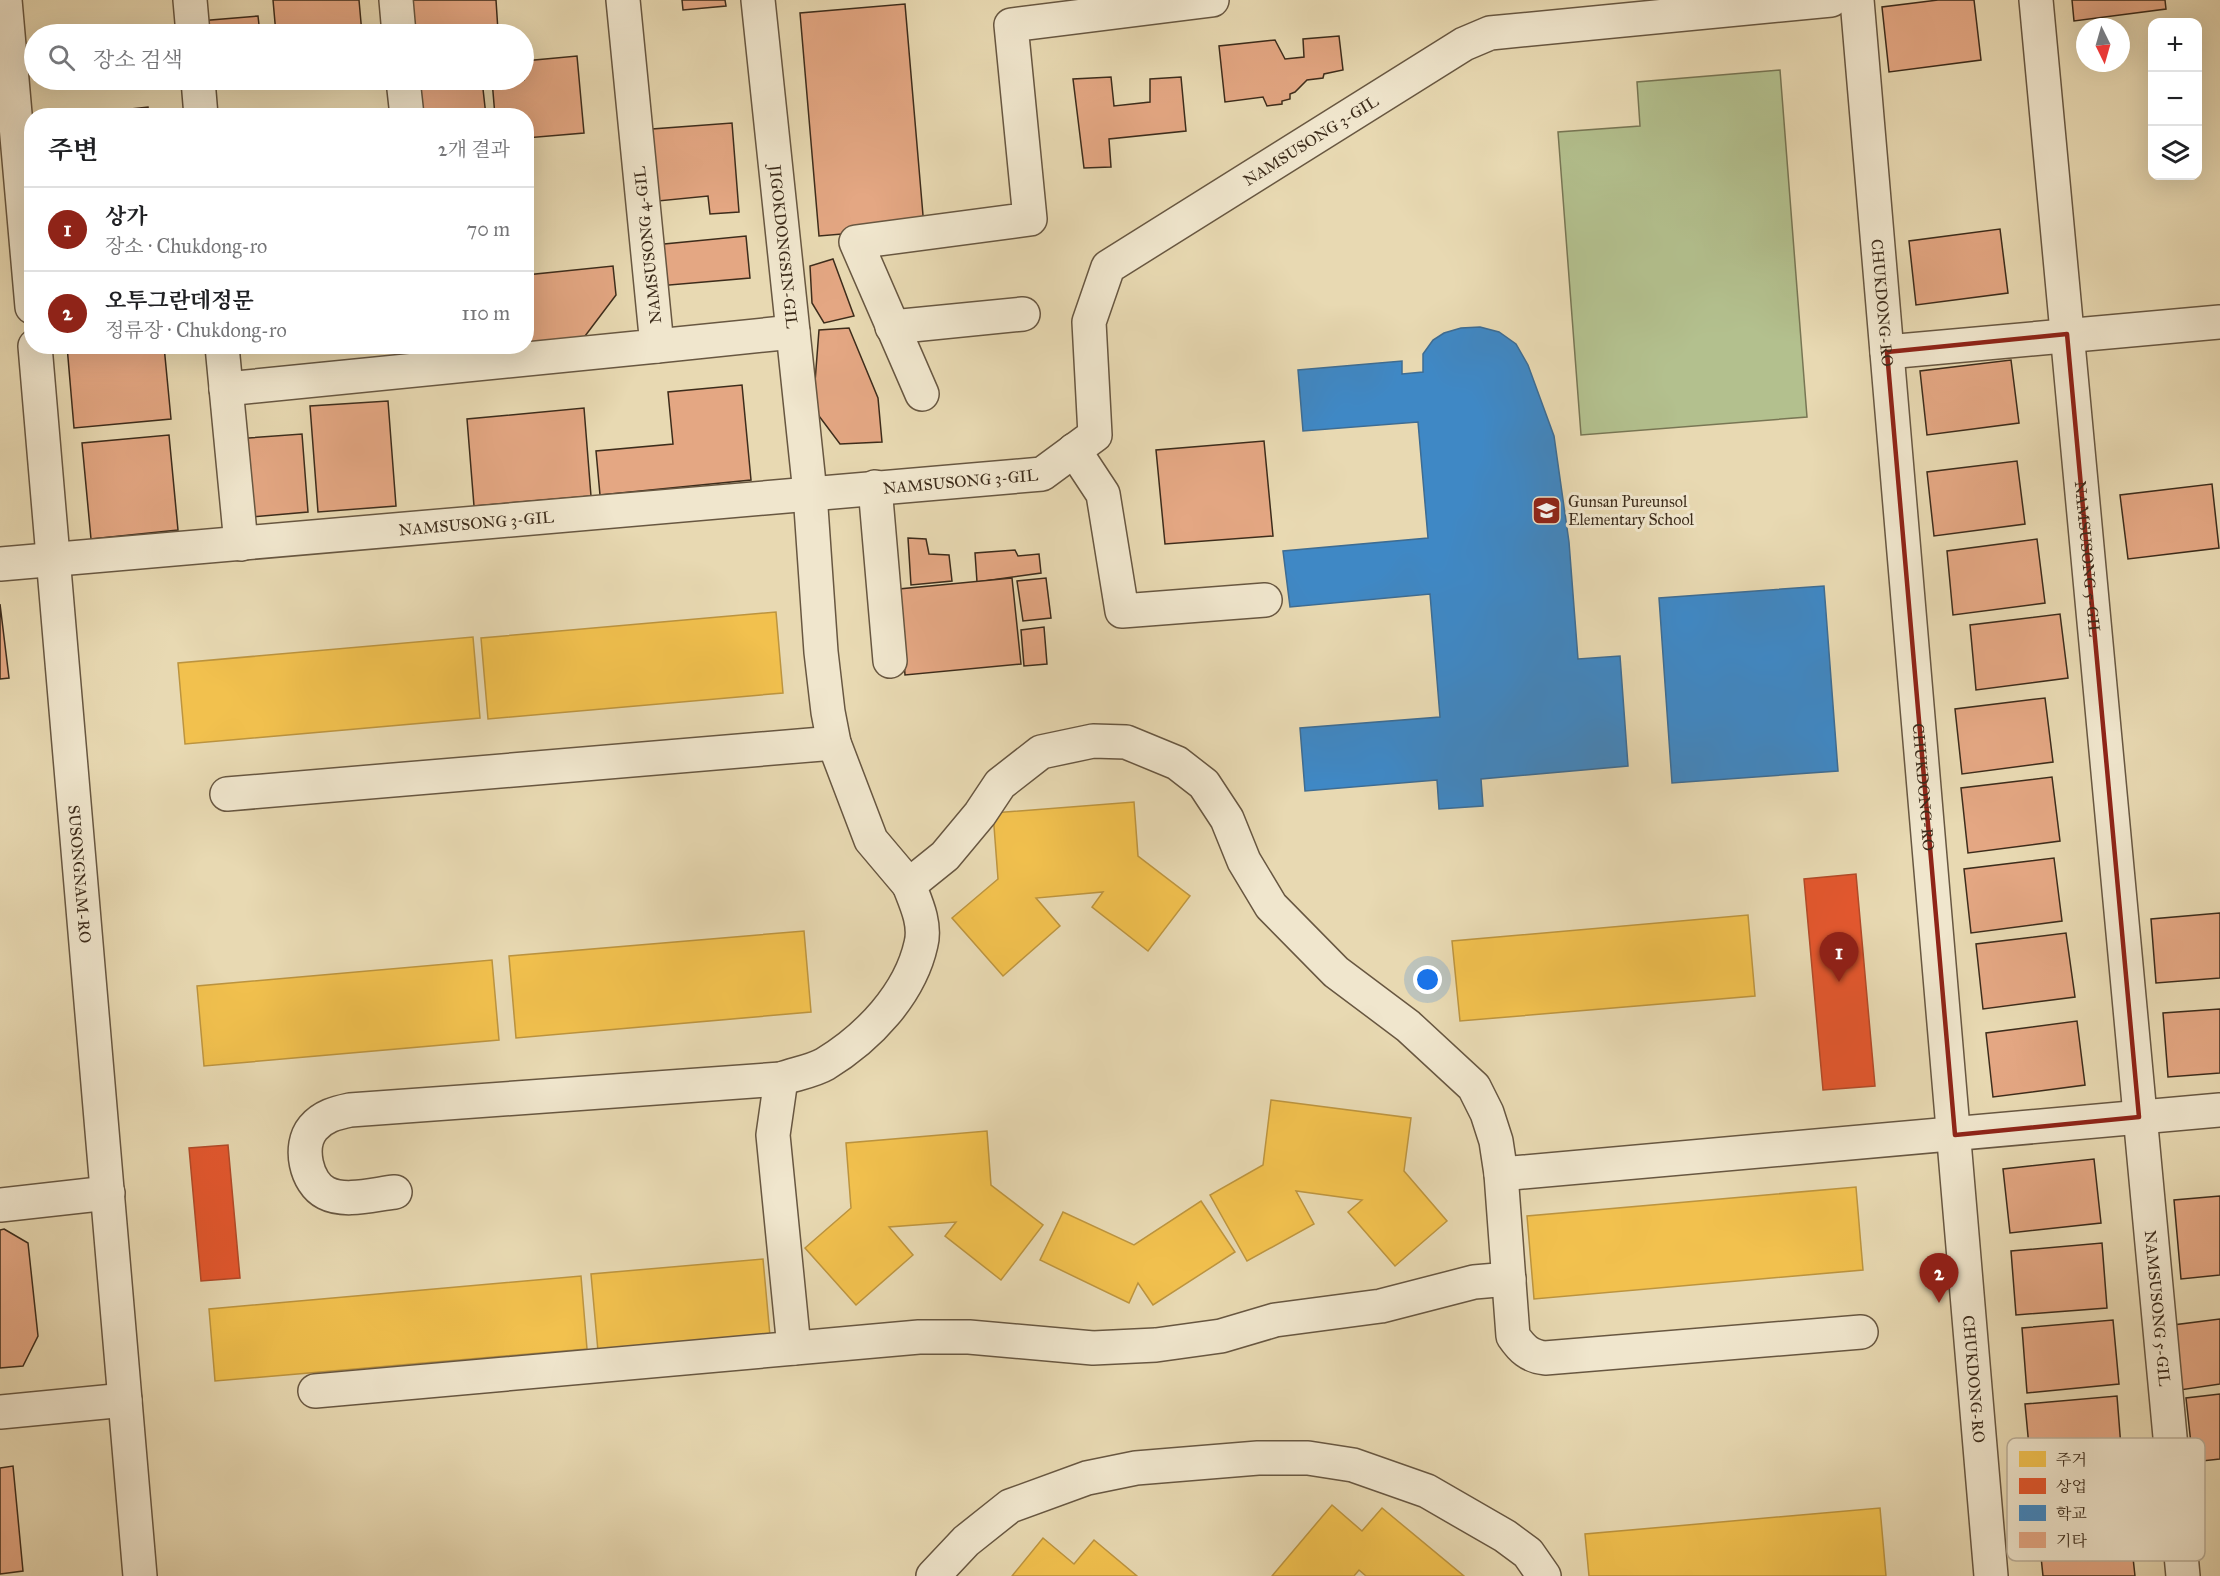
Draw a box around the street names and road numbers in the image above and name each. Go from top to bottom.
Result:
street label: NAMSUSONG 3-GIL [1240,91,1382,190]
street label: JIGOKDONGSIN-GIL [764,162,802,330]
street label: NAMSUSONG 4-GIL [630,165,665,325]
street label: CHUKDONG-RO [1867,238,1897,368]
street label: NAMSUSONG 3-GIL [882,465,1039,498]
street label: NAMSUSONG 5-GIL [2071,480,2104,638]
street label: NAMSUSONG 3-GIL [398,507,555,540]
street label: CHUKDONG-RO [1909,723,1938,852]
street label: SUSONGNAM-RO [64,804,95,944]
street label: NAMSUSONG 5-GIL [2141,1229,2174,1387]
street label: CHUKDONG-RO [1959,1314,1989,1444]

